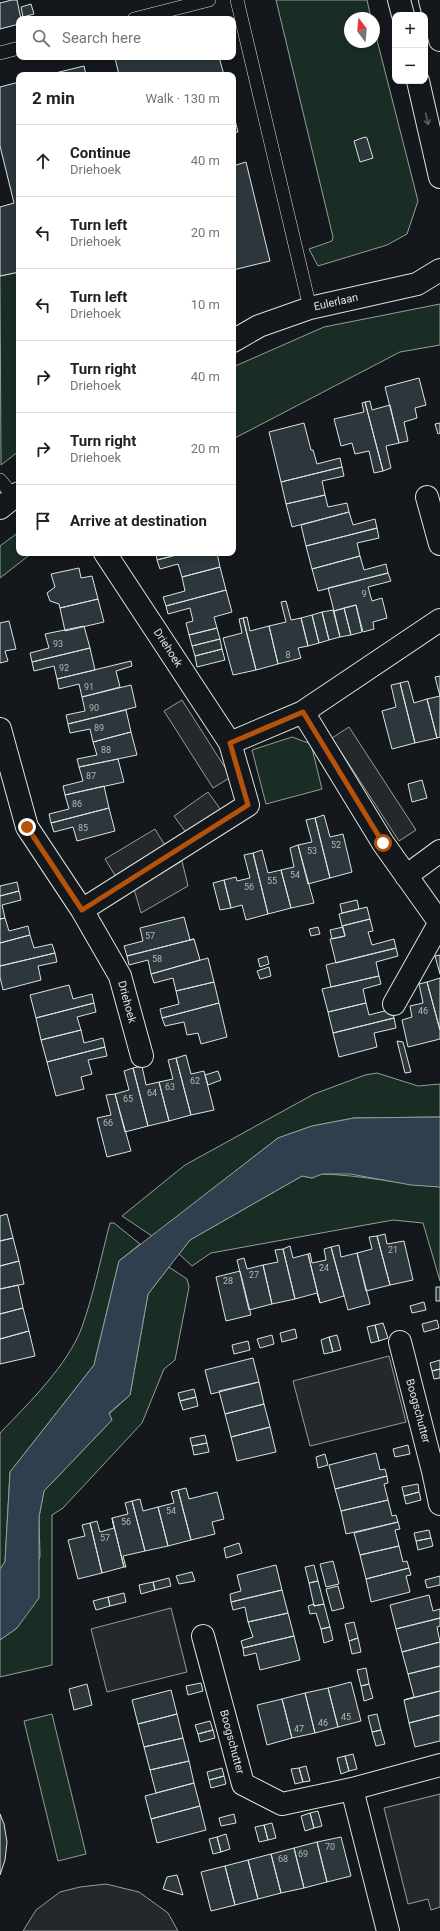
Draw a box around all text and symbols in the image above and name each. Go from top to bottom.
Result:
north arrow [344,12,380,48]
map controls [392,12,428,84]
button: + [392,12,428,48]
search box [16,16,236,60]
icon: search [30,27,52,49]
text: Search here [62,29,141,47]
button: − [392,48,428,84]
text: 2 min [32,88,75,108]
text: Walk · 130 m [145,91,220,106]
one-way arrow [423,112,431,125]
text: Continue [70,144,131,162]
icon: ahead [32,150,54,172]
text: 40 m [191,153,220,168]
text: Driehoek [70,162,121,177]
text: Turn left [70,216,127,234]
icon: left [32,222,54,244]
text: 20 m [191,225,220,240]
text: Driehoek [70,234,121,249]
text: Turn left [70,288,127,306]
street label: Eulerlaan [313,291,359,313]
icon: left [32,294,54,316]
text: 10 m [191,297,220,312]
text: Driehoek [70,306,121,321]
text: Turn right [70,360,136,378]
icon: right [32,366,54,388]
text: 40 m [191,369,220,384]
text: Driehoek [70,378,121,393]
text: Turn right [70,432,136,450]
icon: right [32,438,54,460]
text: 20 m [191,441,220,456]
text: Driehoek [70,450,121,465]
icon: arrive [32,510,54,532]
text: Arrive at destination [70,512,207,530]
house number: 9 [361,589,367,599]
street label: Driehoek [151,626,185,670]
house number: 93 [53,639,63,649]
house number: 8 [285,650,291,660]
house number: 92 [59,663,69,673]
house number: 91 [84,682,94,692]
house number: 90 [89,703,99,713]
house number: 89 [94,723,104,733]
house number: 88 [101,745,111,755]
house number: 87 [86,771,96,781]
house number: 86 [72,799,82,809]
route end [18,818,36,836]
house number: 85 [78,823,88,833]
route start [374,834,392,852]
house number: 52 [331,840,341,850]
house number: 53 [307,846,317,856]
house number: 54 [290,870,300,880]
house number: 55 [267,876,277,886]
house number: 56 [244,882,254,892]
house number: 57 [145,931,155,941]
house number: 58 [152,954,162,964]
street label: Driehoek [115,979,139,1025]
house number: 46 [418,1006,428,1016]
house number: 62 [190,1076,200,1086]
house number: 63 [165,1082,175,1092]
house number: 64 [147,1088,157,1098]
house number: 65 [123,1094,133,1104]
house number: 66 [103,1118,113,1128]
house number: 21 [388,1245,398,1255]
house number: 24 [319,1263,329,1273]
house number: 27 [249,1270,259,1280]
house number: 28 [223,1276,233,1286]
street label: Boogschutter [403,1377,433,1445]
house number: 54 [166,1506,176,1516]
house number: 56 [121,1517,131,1527]
house number: 57 [100,1533,110,1543]
street label: Boogschutter [217,1708,247,1776]
house number: 45 [341,1712,351,1722]
house number: 46 [318,1718,328,1728]
house number: 47 [294,1724,304,1734]
house number: 70 [325,1842,335,1852]
house number: 69 [298,1849,308,1859]
house number: 68 [278,1854,288,1864]

